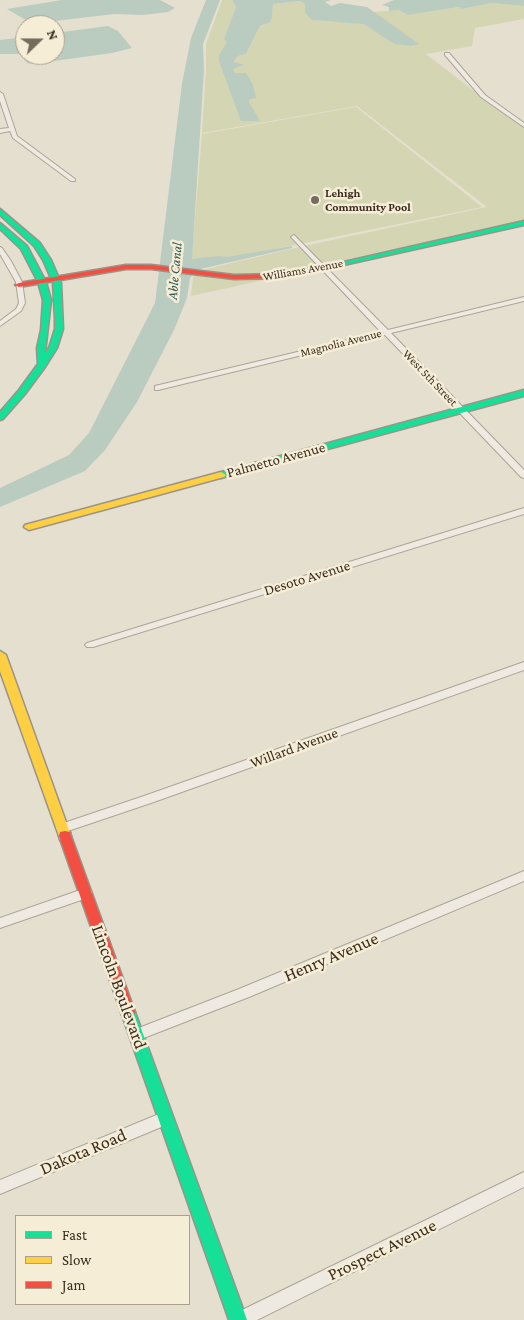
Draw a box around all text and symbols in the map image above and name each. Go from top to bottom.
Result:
north arrow [15,15,65,65]
text: N [44,27,62,42]
place label: Lehigh Community Pool [325,186,411,214]
marker: Lehigh Community Pool [309,194,321,206]
water label: Able Canal [164,242,186,300]
street label: Williams Avenue [262,256,344,284]
street label: Magnolia Avenue [299,326,383,360]
street label: West 5th Street [399,347,461,409]
street label: Palmetto Avenue [225,438,327,482]
street label: Desoto Avenue [262,556,352,600]
street label: Willard Avenue [248,724,340,772]
street label: Lincoln Boulevard [87,922,151,1052]
street label: Henry Avenue [281,927,381,987]
street label: Dakota Road [37,1124,129,1180]
street label: Prospect Avenue [324,1214,440,1286]
legend [15,1215,190,1305]
text: Fast [62,1227,87,1243]
text: Slow [62,1252,91,1268]
text: Jam [62,1277,85,1293]

